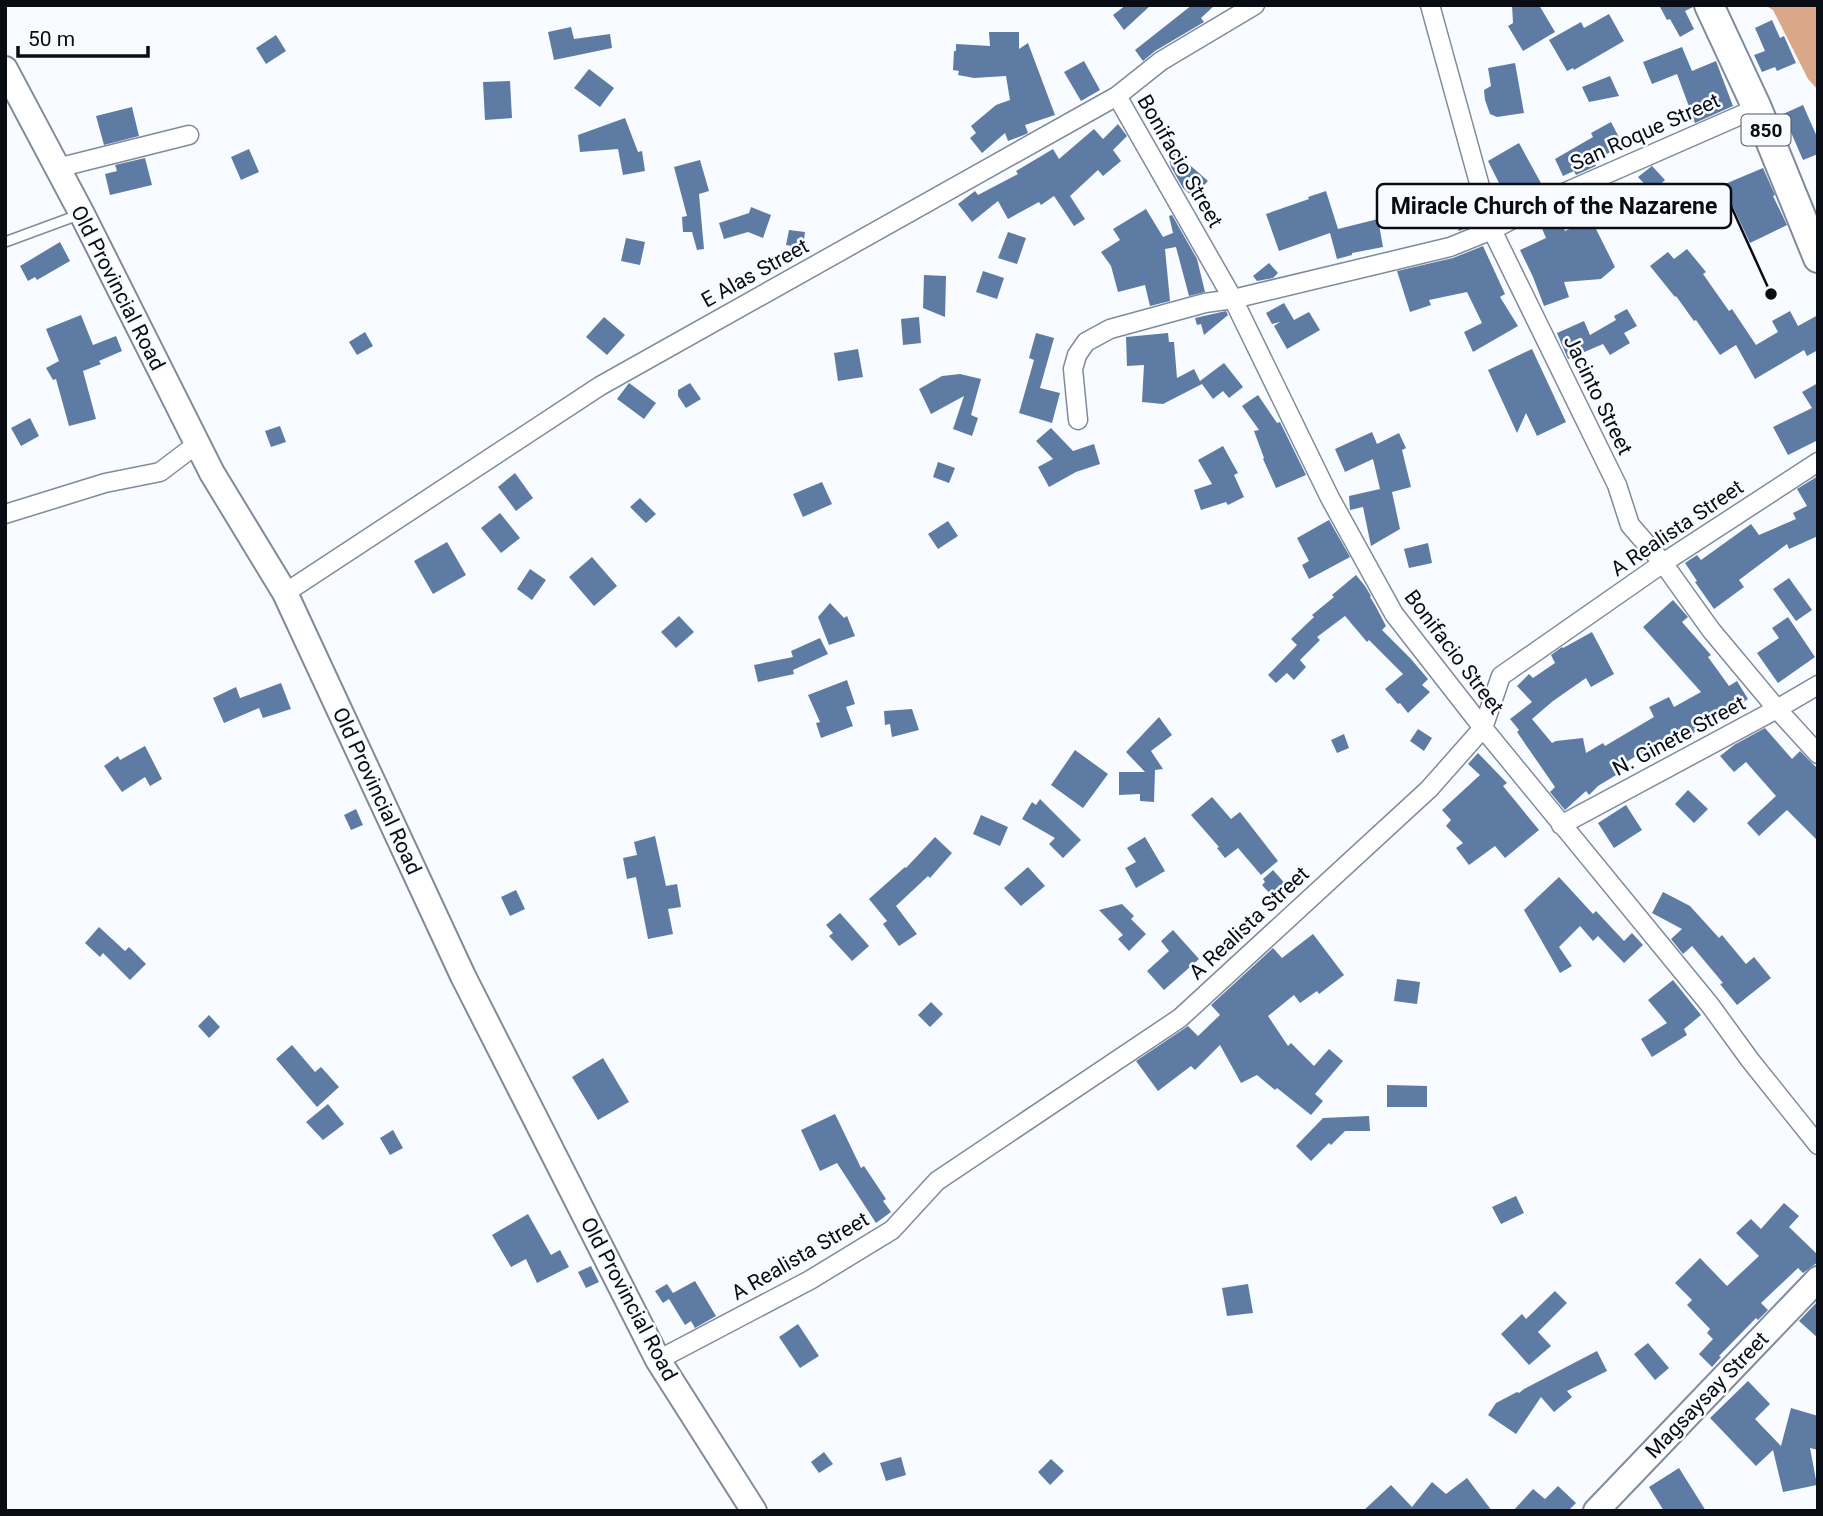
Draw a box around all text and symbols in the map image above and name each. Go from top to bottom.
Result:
scale bar [18,14,147,58]
text: 50 m [28,27,75,51]
street label: San Roque Street [1567,88,1723,176]
street label: Bonifacio Street [1132,90,1228,232]
road number: 850 [1742,114,1790,146]
callout: Miracle Church of the Nazarene [1377,184,1731,228]
text: Miracle Church of the Nazarene [1391,193,1717,220]
street label: Old Provincial Road [66,202,170,374]
street label: E Alas Street [697,234,813,312]
street label: Jacinto Street [1559,331,1637,459]
street label: A Realista Street [1606,475,1748,581]
street label: Bonifacio Street [1400,585,1509,719]
street label: N. Ginete Street [1609,691,1749,781]
street label: Old Provincial Road [328,704,426,878]
street label: A Realista Street [1184,862,1314,984]
street label: A Realista Street [727,1207,873,1305]
street label: Old Provincial Road [576,1213,682,1385]
street label: Magsaysay Street [1641,1327,1773,1463]

